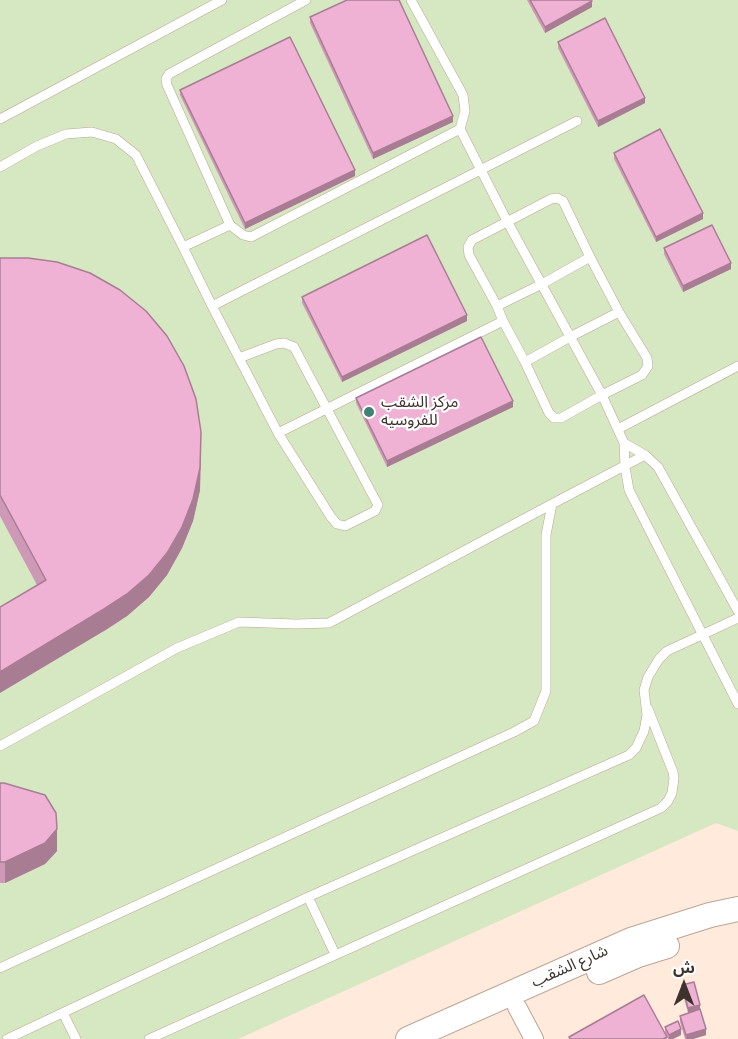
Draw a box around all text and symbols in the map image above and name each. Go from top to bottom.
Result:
place label: مركز الشقب للفروسيه [381,393,459,431]
marker: مركز الشقب للفروسيه [362,405,376,419]
street label: شارع الشقب [529,942,611,992]
north arrow [654,955,714,1015]
text: ش [673,955,695,979]

